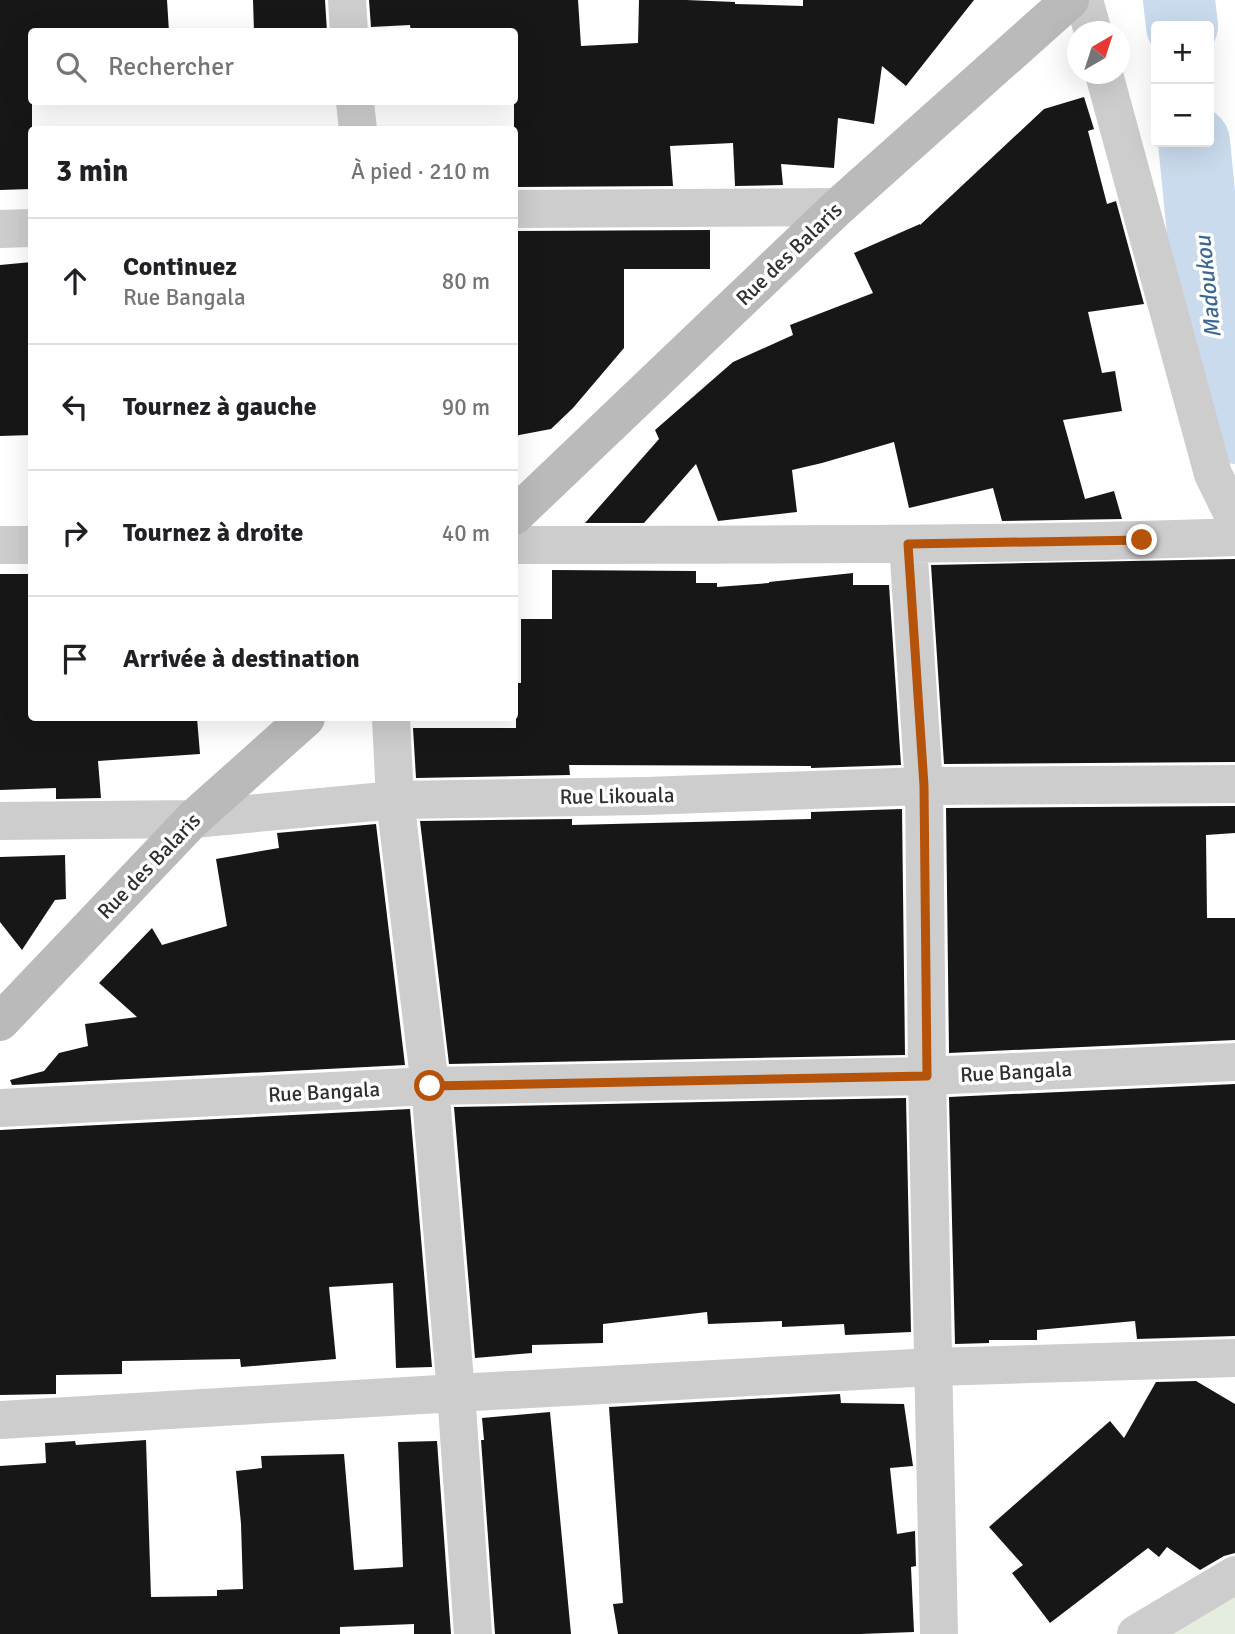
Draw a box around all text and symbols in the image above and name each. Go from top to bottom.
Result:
north arrow [1067,21,1130,84]
map controls [1151,21,1214,147]
button: + [1151,21,1214,84]
search box [28,28,518,105]
icon: search [52,48,90,86]
text: Rechercher [108,51,234,83]
button: − [1151,84,1214,147]
text: 3 min [56,153,128,190]
text: À pied · 210 m [351,157,490,186]
street label: Rue des Balaris [731,197,847,311]
water label: Madoukou [1188,233,1228,339]
text: Continuez [123,251,237,283]
icon: ahead [56,262,94,300]
text: 80 m [442,267,490,296]
text: Rue Bangala [123,283,246,312]
icon: left [56,388,94,426]
text: Tournez à gauche [123,391,317,423]
text: 90 m [442,393,490,422]
icon: right [56,514,94,552]
text: Tournez à droite [123,517,303,549]
text: 40 m [442,519,490,548]
route end [1126,524,1157,555]
icon: arrive [56,640,94,678]
text: Arrivée à destination [123,643,360,675]
street label: Rue Likouala [559,782,675,810]
street label: Rue des Balaris [92,808,206,924]
street label: Rue Bangala [959,1056,1073,1088]
route start [414,1070,445,1101]
street label: Rue Bangala [267,1076,381,1108]

